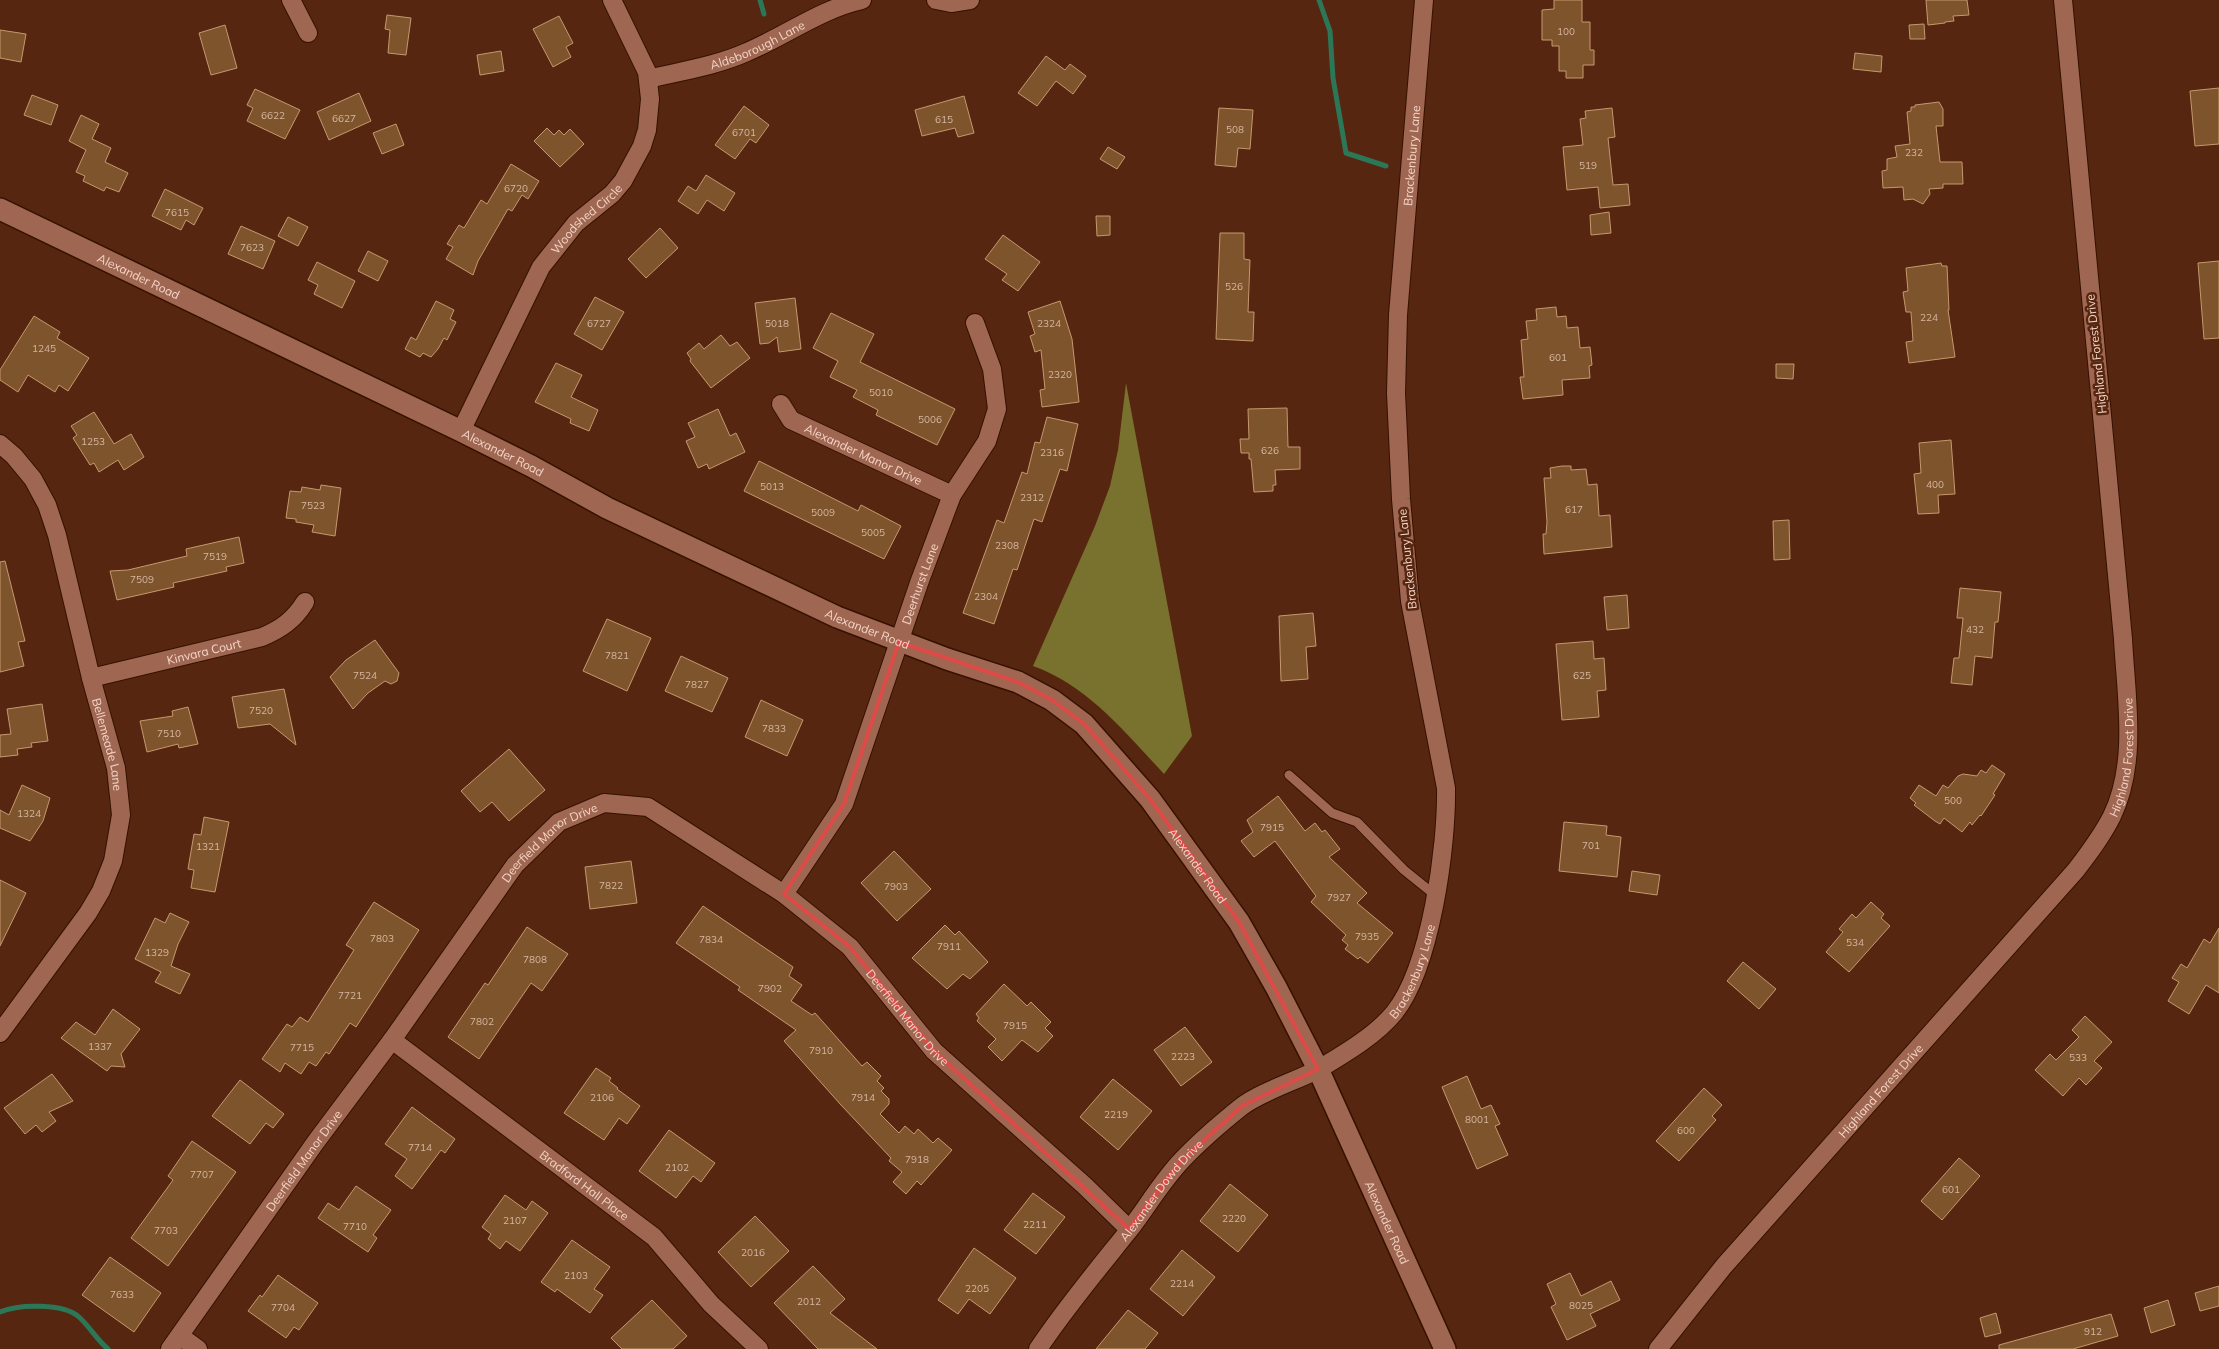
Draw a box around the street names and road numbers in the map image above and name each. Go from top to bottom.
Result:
street label: Aldeborough Lane [708,17,807,72]
street label: Brackenbury Lane [1400,105,1423,206]
street label: Woodshed Circle [547,181,625,256]
street label: Alexander Road [95,250,182,302]
street label: Highland Forest Drive [2082,293,2110,415]
street label: Alexander Manor Drive [802,420,925,488]
street label: Alexander Road [460,425,547,479]
street label: Brackenbury Lane [1394,508,1420,610]
street label: Deerhurst Lane [898,541,941,626]
street label: Alexander Road [823,605,912,652]
street label: Kinvara Court [165,635,243,667]
street label: Bellemeade Lane [89,696,126,792]
street label: Highland Forest Drive [2105,698,2136,819]
street label: Deerfield Manor Drive [498,799,599,885]
street label: Alexander Road [1166,825,1230,906]
street label: Brackenbury Lane [1385,923,1437,1021]
street label: Deerfield Manor Drive [863,966,952,1069]
street label: Highland Forest Drive [1835,1040,1926,1140]
street label: Deerfield Manor Drive [262,1107,345,1214]
street label: Alexander Dowd Drive [1116,1136,1206,1244]
street label: Bradford Hall Place [537,1146,632,1223]
street label: Alexander Road [1362,1178,1413,1266]

